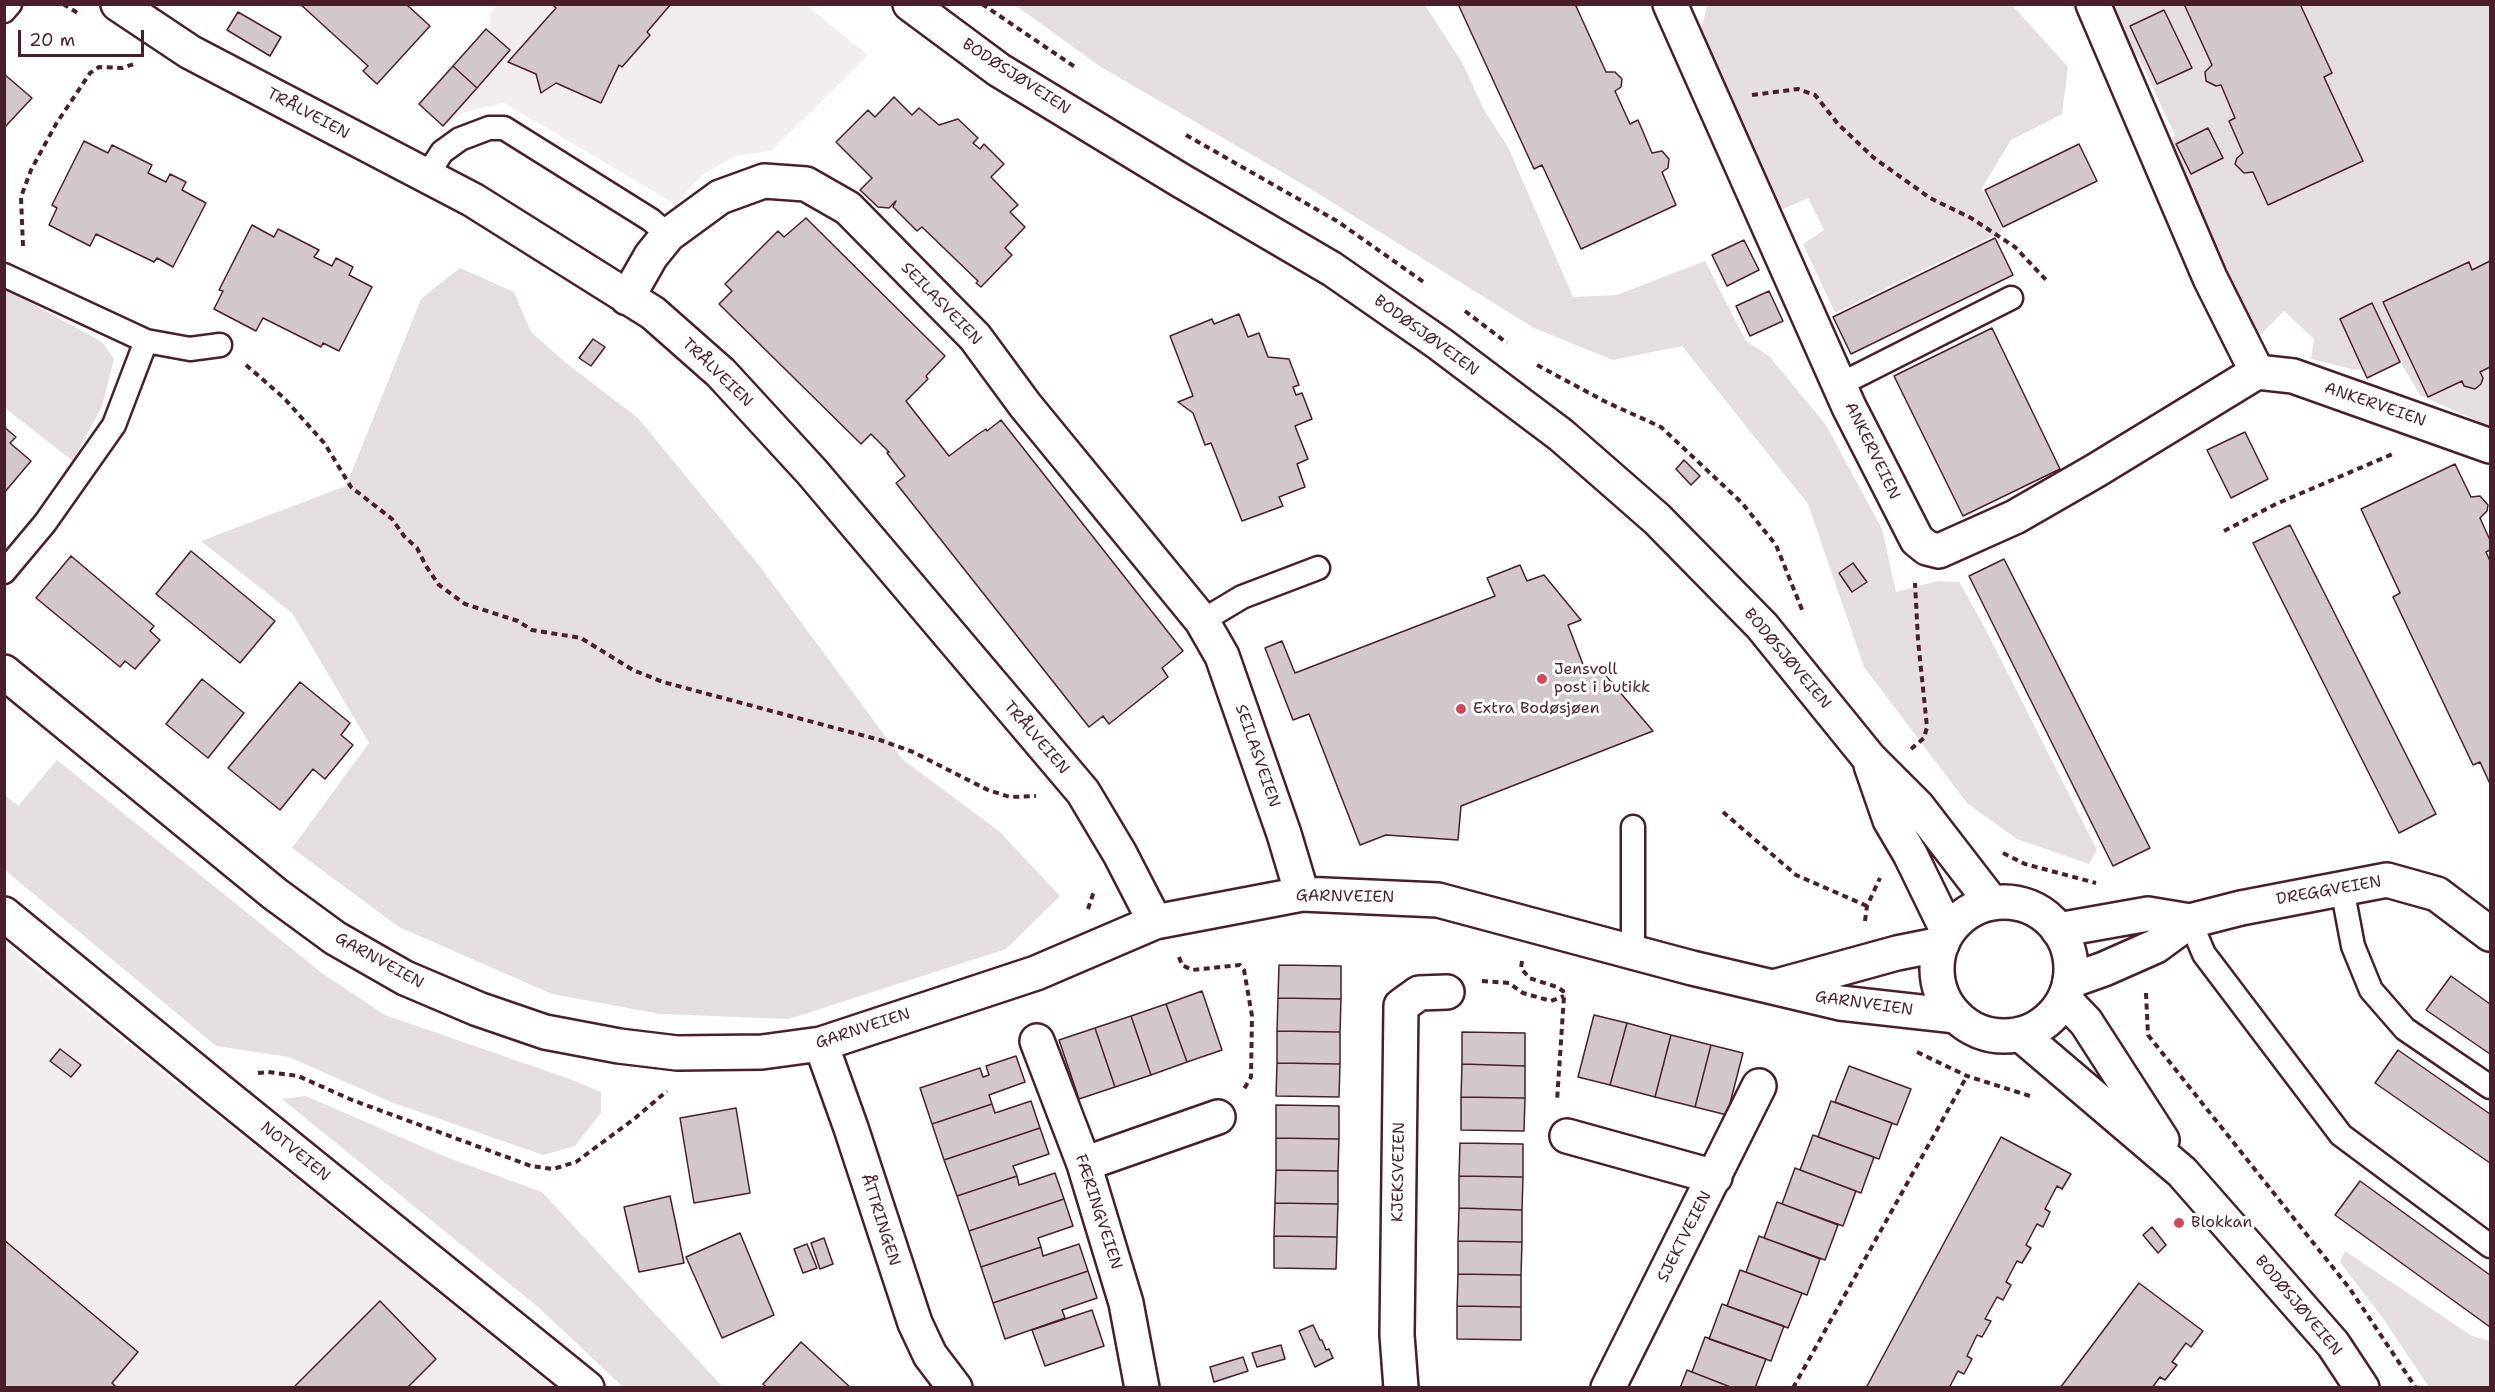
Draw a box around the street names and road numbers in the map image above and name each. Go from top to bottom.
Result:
street label: BODØSJØVEIEN [958,35,1074,119]
street label: TRÅLVEIEN [263,84,353,144]
street label: SEILASVEIEN [897,259,985,349]
street label: BODØSJØVEIEN [1370,291,1482,381]
street label: TRÅLVEIEN [678,335,756,411]
street label: ANKERVEIEN [2322,379,2428,431]
street label: ANKERVEIEN [1840,399,1904,503]
street label: BODØSJØVEIEN [1739,605,1835,713]
street label: TRÅLVEIEN [999,698,1073,778]
street label: SEILASVEIEN [1230,702,1284,810]
street label: DREGGVEIEN [2275,872,2383,910]
street label: GARNVEIEN [1296,887,1394,907]
street label: GARNVEIEN [331,929,427,993]
street label: GARNVEIEN [1814,988,1914,1020]
street label: GARNVEIEN [813,1005,913,1053]
street label: NOTVEIEN [256,1118,334,1186]
street label: KJEKSVEIEN [1389,1122,1409,1222]
street label: FÆRINGVEIEN [1070,1152,1126,1272]
street label: ÅTTRINGEN [856,1171,904,1269]
street label: SJEKTVEIEN [1654,1188,1716,1286]
street label: BODØSJØVEIEN [2250,1252,2346,1360]

